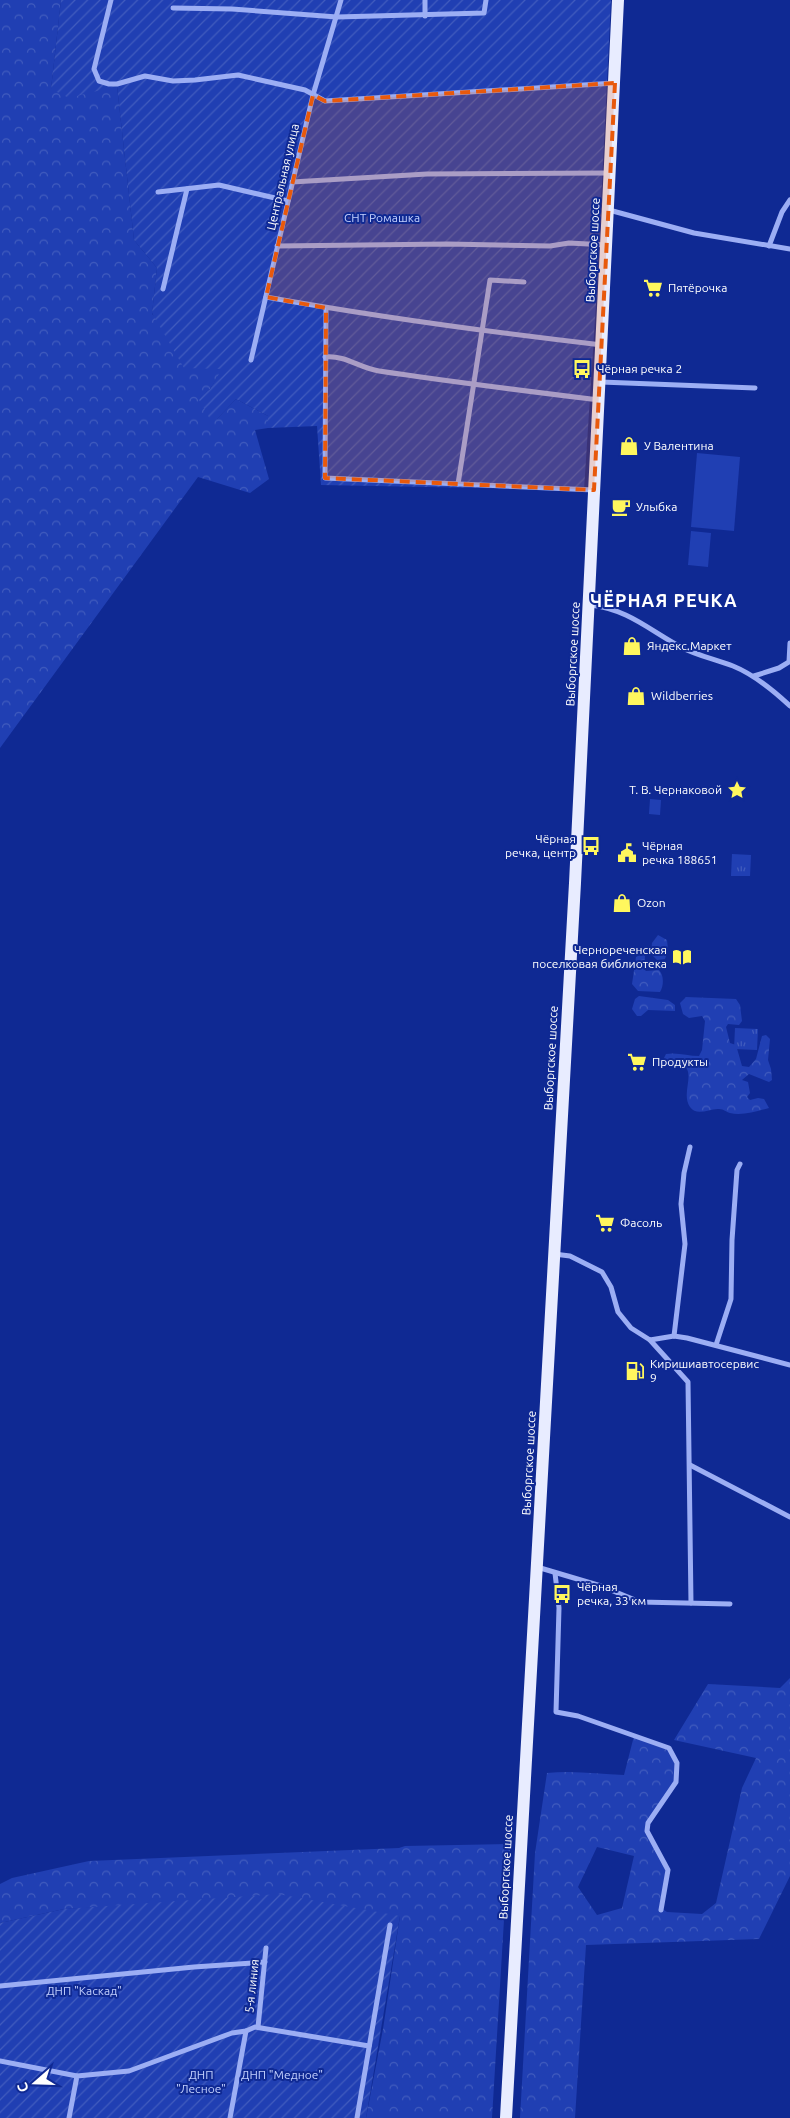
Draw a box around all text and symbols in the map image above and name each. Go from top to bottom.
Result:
street label: Центральная улица [264,122,301,231]
street label: Выборгское шоссе [583,197,602,303]
park label: СНТ Ромашка [344,211,420,224]
supermarket icon: Пятёрочка [642,277,664,299]
place label: Пятёрочка [668,281,727,294]
bus stop icon: Чёрная речка 2 [571,358,593,380]
place label: Чёрная речка 2 [597,362,682,375]
shop icon: У Валентина [618,435,640,457]
place label: У Валентина [644,439,714,452]
cafe icon: Улыбка [610,496,632,518]
place label: Улыбка [636,500,677,513]
district label: ЧЁРНАЯ РЕЧКА [590,590,738,610]
street label: Выборгское шоссе [563,601,582,707]
shop icon: Яндекс.Маркет [621,635,643,657]
place label: Яндекс.Маркет [647,639,732,652]
shop icon: Wildberries [625,685,647,707]
place label: Wildberries [651,689,713,702]
place icon: Т. В. Чернаковой [726,779,748,801]
place label: Т. В. Чернаковой [629,783,722,796]
place label: Чёрная речка, центр [505,832,576,859]
bus stop icon: Чёрная речка, центр [580,835,602,857]
place label: Чёрная речка 188651 [642,839,718,866]
public building icon: Чёрная речка 188651 [616,842,638,864]
shop icon: Ozon [611,892,633,914]
place label: Ozon [637,896,666,909]
place label: Чернореченская поселковая библиотека [532,943,667,970]
library icon: Чернореченская поселковая библиотека [671,946,693,968]
street label: Выборгское шоссе [541,1005,560,1111]
supermarket icon: Продукты [626,1051,648,1073]
place label: Продукты [652,1055,708,1068]
supermarket icon: Фасоль [594,1212,616,1234]
place label: Фасоль [620,1216,662,1229]
place label: Киришиавтосервис 9 [650,1357,759,1384]
fuel station icon: Киришиавтосервис 9 [624,1360,646,1382]
street label: Выборгское шоссе [519,1410,538,1516]
place label: Чёрная речка, 33 км [577,1580,646,1607]
bus stop icon: Чёрная речка, 33 км [551,1583,573,1605]
street label: Выборгское шоссе [496,1814,515,1920]
street label: 5-я линия [242,1958,261,2014]
park label: ДНП "Каскад" [46,1984,122,1997]
north arrow [10,2058,60,2108]
park label: ДНП "Лесное" [176,2068,226,2095]
park label: ДНП "Медное" [241,2068,323,2081]
text: С [14,2080,32,2094]

